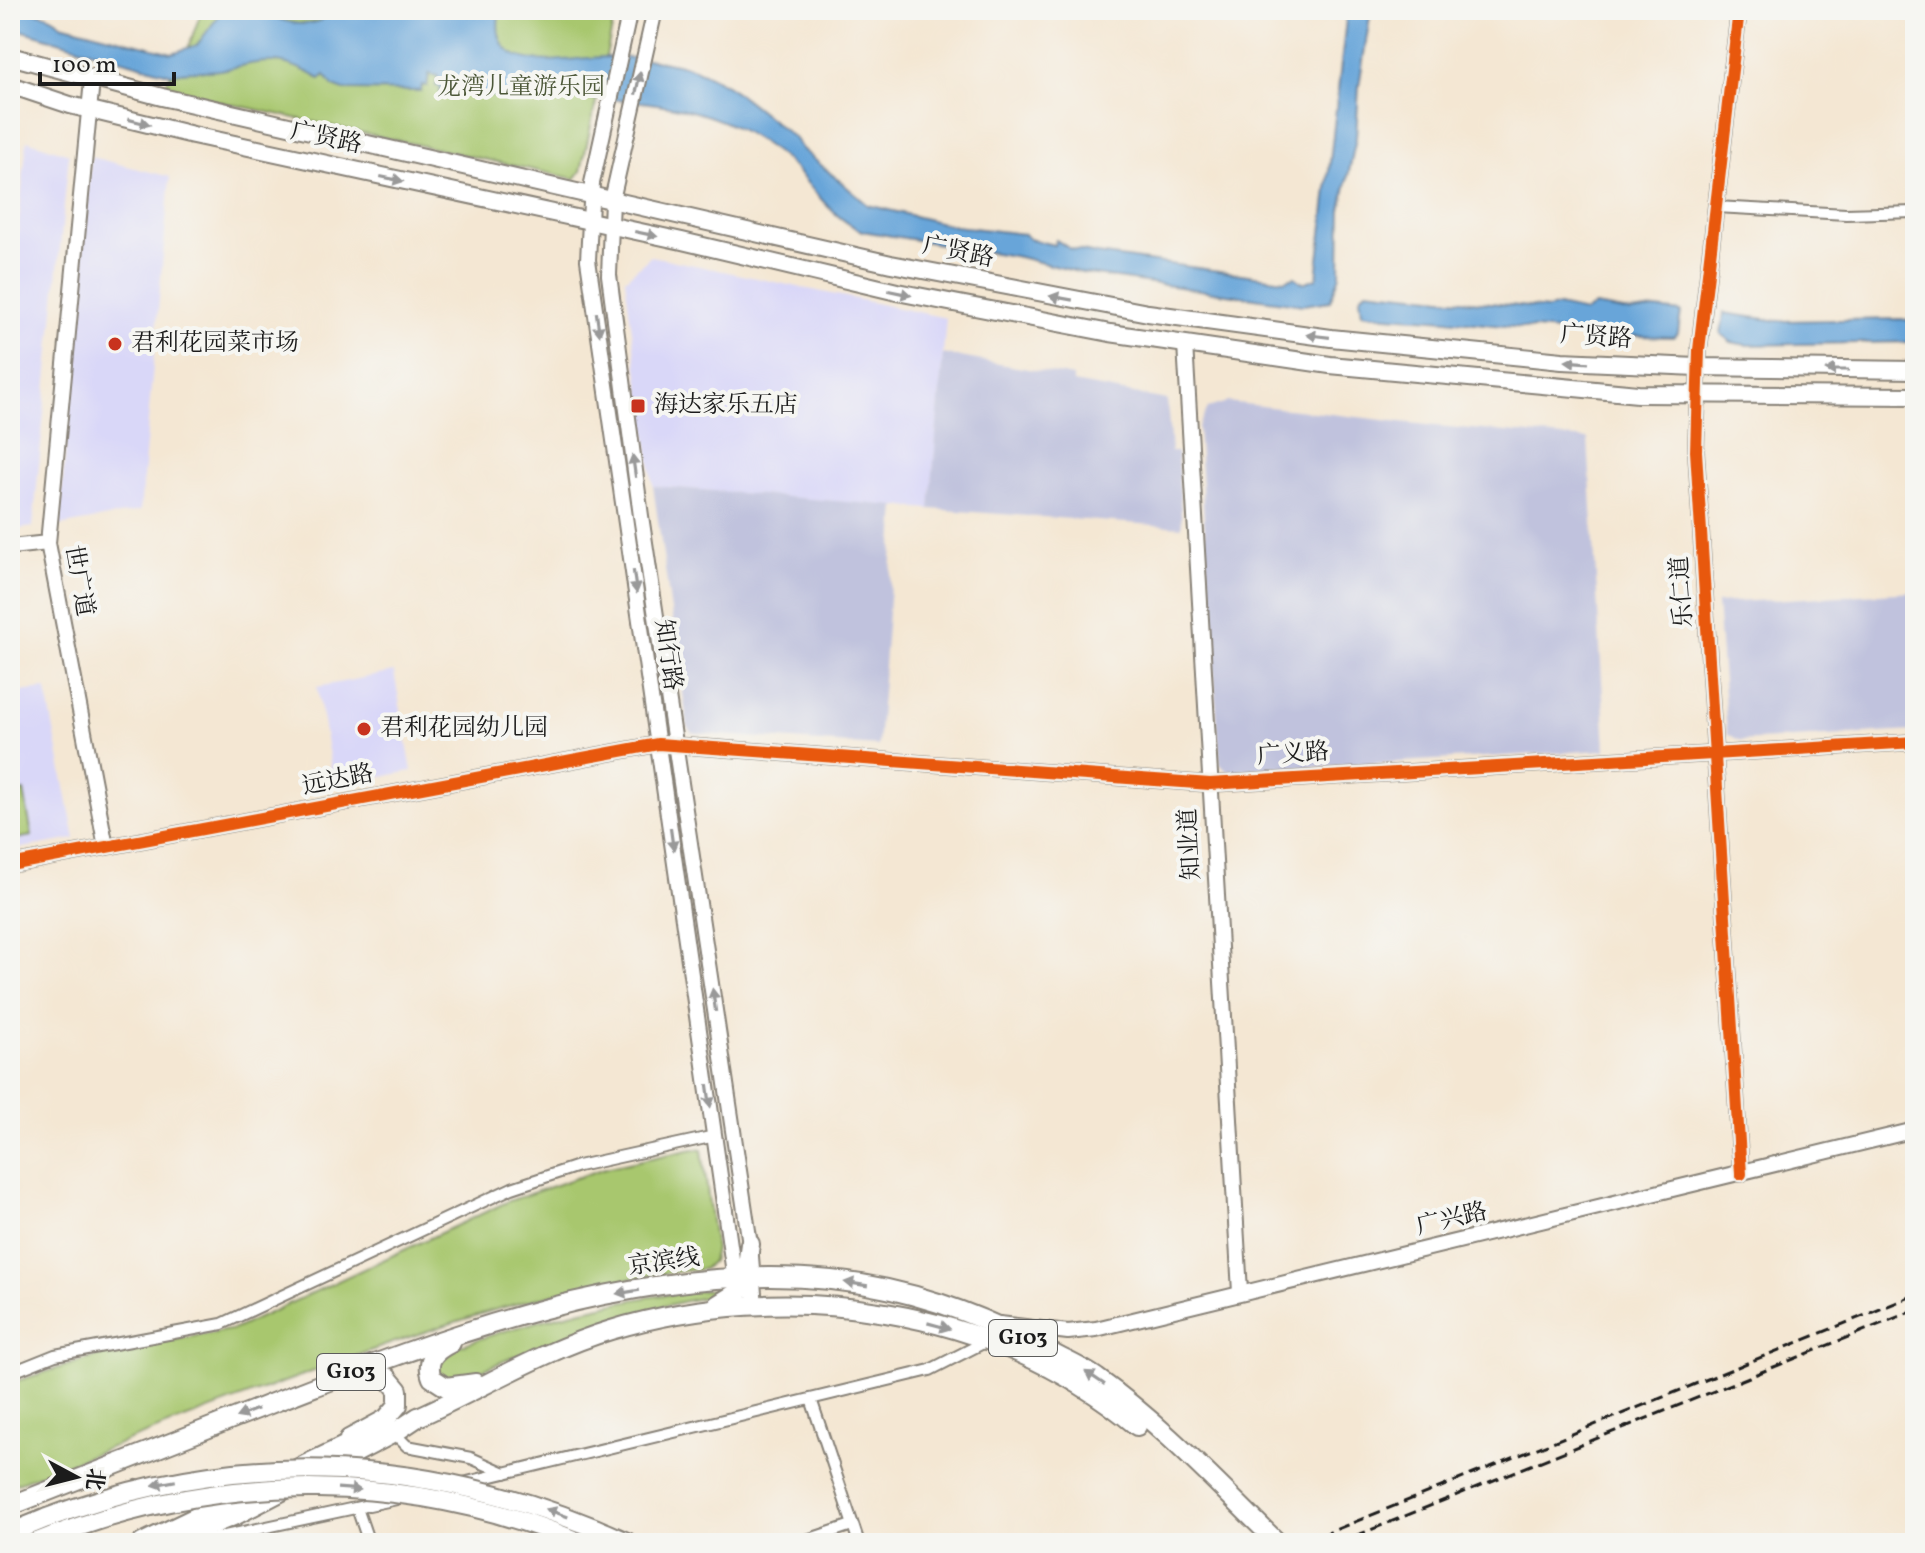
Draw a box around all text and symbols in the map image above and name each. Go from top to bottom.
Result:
scale bar [40,36,174,86]
text: 100 m [52,49,117,83]
one-way arrow [632,70,645,95]
park label: 龙湾儿童游乐园 [437,71,605,105]
street label: 广贤路 [287,115,365,163]
one-way arrow [126,116,151,129]
one-way arrow [380,173,405,185]
one-way arrow [634,228,659,241]
street label: 广贤路 [919,229,997,277]
one-way arrow [887,287,912,300]
one-way arrow [1049,291,1074,303]
one-way arrow [592,312,605,337]
street label: 广贤路 [1559,319,1633,357]
place label: 君利花园菜市场 [131,327,299,361]
one-way arrow [1306,329,1331,342]
marker: 君利花园菜市场 [106,335,124,353]
one-way arrow [1564,355,1589,368]
one-way arrow [1824,364,1849,376]
place label: 海达家乐五店 [654,389,798,423]
marker: 海达家乐五店 [629,397,647,415]
one-way arrow [627,454,640,479]
street label: 世广道 [55,543,101,619]
street label: 乐仁道 [1664,555,1702,629]
one-way arrow [629,570,642,595]
street label: 知行路 [645,617,689,693]
place label: 君利花园幼儿园 [380,712,548,746]
marker: 君利花园幼儿园 [355,720,373,738]
street label: 广义路 [1256,736,1330,774]
street label: 远达路 [299,757,377,805]
street label: 知业道 [1172,807,1210,881]
one-way arrow [666,827,679,852]
one-way arrow [707,988,720,1013]
one-way arrow [703,1084,716,1109]
street label: 广兴路 [1413,1195,1491,1245]
street label: 京滨线 [626,1241,702,1285]
one-way arrow [843,1277,868,1290]
one-way arrow [615,1286,640,1299]
one-way arrow [927,1320,951,1333]
road number: G103 [989,1320,1057,1356]
road number: G103 [317,1354,385,1390]
one-way arrow [1085,1371,1106,1386]
one-way arrow [235,1407,259,1420]
north arrow [36,1437,116,1517]
text: 北 [77,1466,110,1492]
one-way arrow [151,1477,176,1489]
one-way arrow [337,1483,362,1496]
one-way arrow [545,1506,569,1518]

